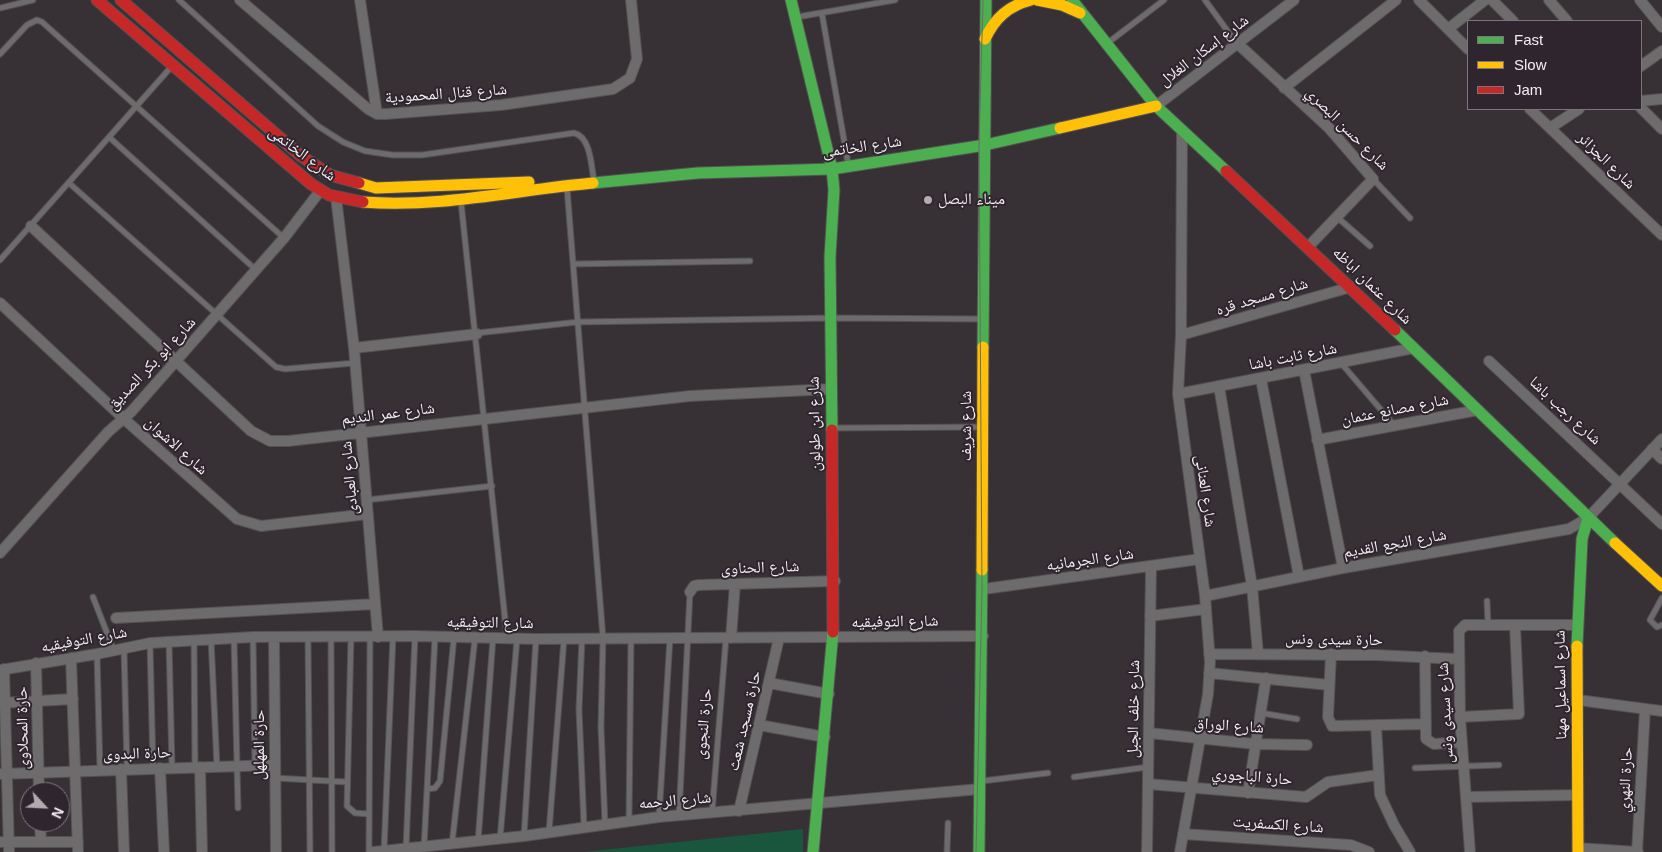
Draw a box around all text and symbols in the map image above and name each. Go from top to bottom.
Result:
street label: شارع إسكان الغلال [1155,11,1253,91]
legend [1467,20,1642,110]
text: Fast [1514,31,1543,48]
text: Slow [1514,56,1547,73]
street label: شارع قنال المحمودية [384,80,508,108]
text: Jam [1514,81,1542,98]
street label: شارع حسن البصري [1301,83,1393,175]
street label: شارع الخاتمى [264,122,340,186]
street label: شارع الجزائر [1573,128,1639,194]
street label: شارع الخاتمى [821,132,903,162]
place label: ميناء البصل [938,190,1005,210]
marker: ميناء البصل [922,194,934,206]
street label: شارع عثمان اباظه [1328,243,1416,329]
street label: شارع مسجد قره [1214,274,1310,320]
street label: شارع ابو بكر الصديق [104,313,200,415]
street label: شارع ثابت باشا [1247,339,1339,375]
street label: شارع رجب باشا [1525,373,1605,449]
street label: شارع ابن طولون [805,376,825,472]
street label: شارع مصانع عثمان [1340,390,1450,430]
street label: شارع شريف [957,391,977,461]
street label: شارع عمر النديم [340,399,436,429]
street label: شارع الاشوان [141,413,211,479]
street label: شارع العبادى [337,440,363,516]
street label: شارع العنانى [1190,454,1220,528]
street label: شارع النجع القديم [1342,525,1448,563]
street label: شارع الجرمانيه [1045,544,1135,576]
street label: شارع الحناوى [720,557,800,579]
street label: شارع التوفيقيه [851,612,939,632]
street label: شارع التوفيقيه [446,613,534,633]
street label: شارع التوفيقيه [40,623,128,657]
street label: حارة سيدى ونس [1285,630,1383,650]
street label: شارع اسماعيل مهنا [1550,630,1572,740]
street label: شارع خلف الجبل [1124,660,1144,758]
street label: شارع سيدى ونس [1434,662,1458,764]
street label: حارة مسجد شعث [724,669,766,773]
street label: حارة المحلاوى [13,686,33,770]
street label: حارة النجوى [691,688,717,760]
street label: حارة المهلهل [250,710,270,780]
street label: شارع الوراق [1193,714,1265,738]
street label: حارة البدوى [103,743,171,765]
street label: حارة النهري [1615,747,1637,813]
street label: حارة الباجوري [1211,764,1293,790]
north arrow [20,782,70,832]
street label: شارع الرحمه [638,788,712,814]
text: N [48,805,67,821]
street label: شارع الكسفريت [1232,812,1324,838]

